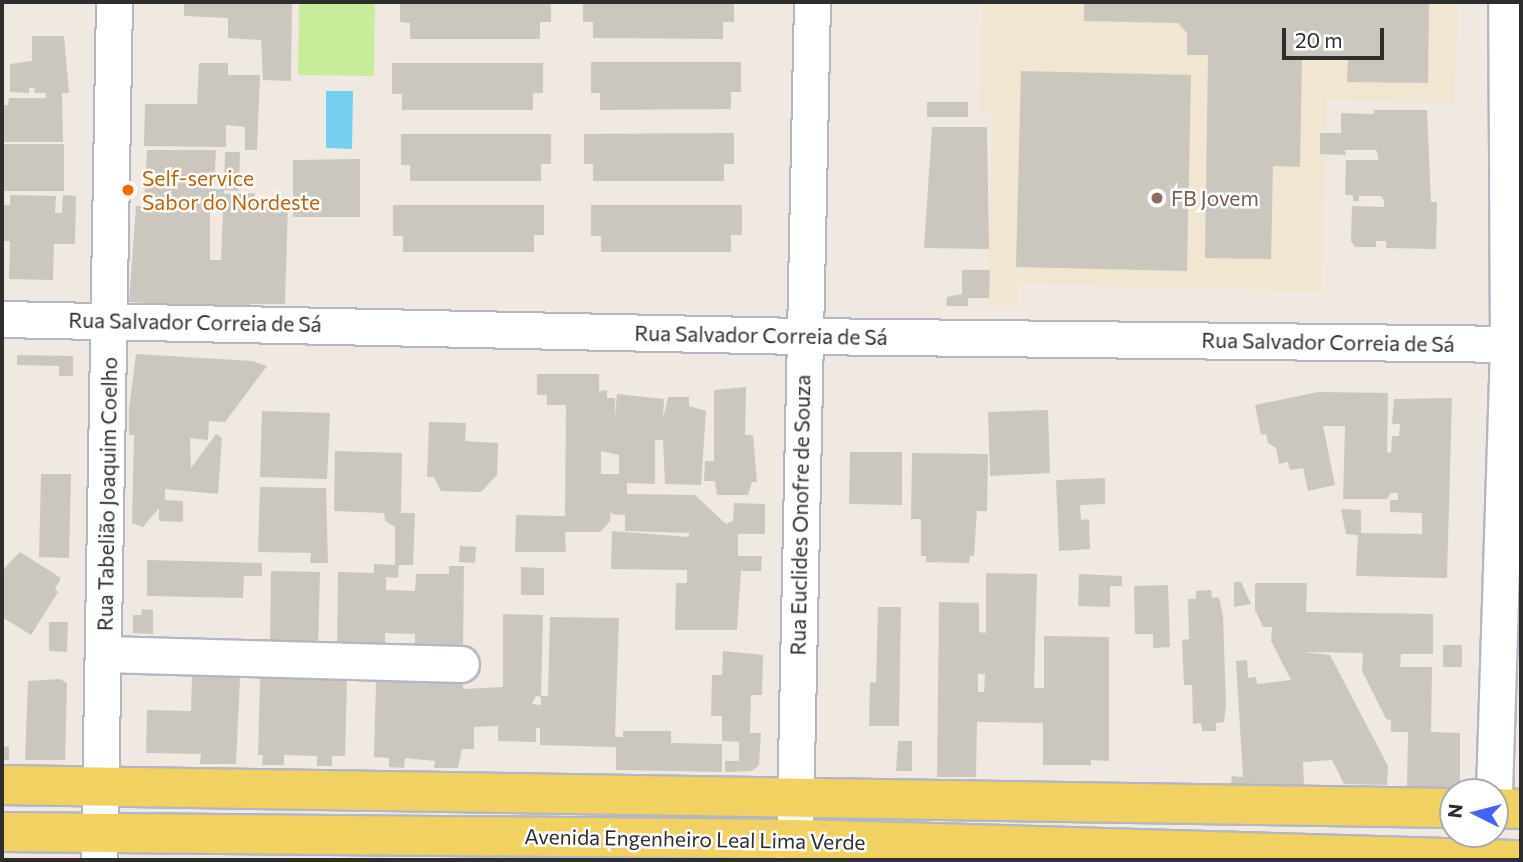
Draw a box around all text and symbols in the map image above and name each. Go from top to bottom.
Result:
scale bar [1285,14,1386,58]
text: 20 m [1295,27,1343,52]
place label: Self-service Sabor do Nordeste [142,165,320,215]
marker: Self-service Sabor do Nordeste [120,182,136,198]
place label: FB Jovem [1171,185,1259,211]
marker: FB Jovem [1149,190,1165,206]
street label: Rua Salvador Correia de Sá [68,307,322,337]
street label: Rua Salvador Correia de Sá [634,320,888,350]
street label: Rua Salvador Correia de Sá [1201,327,1455,357]
street label: Rua Tabelião Joaquim Coelho [92,357,122,631]
street label: Rua Euclides Onofre de Souza [785,374,815,656]
north arrow [1439,778,1509,848]
text: N [1442,803,1467,819]
street label: Avenida Engenheiro Leal Lima Verde [524,823,866,855]

